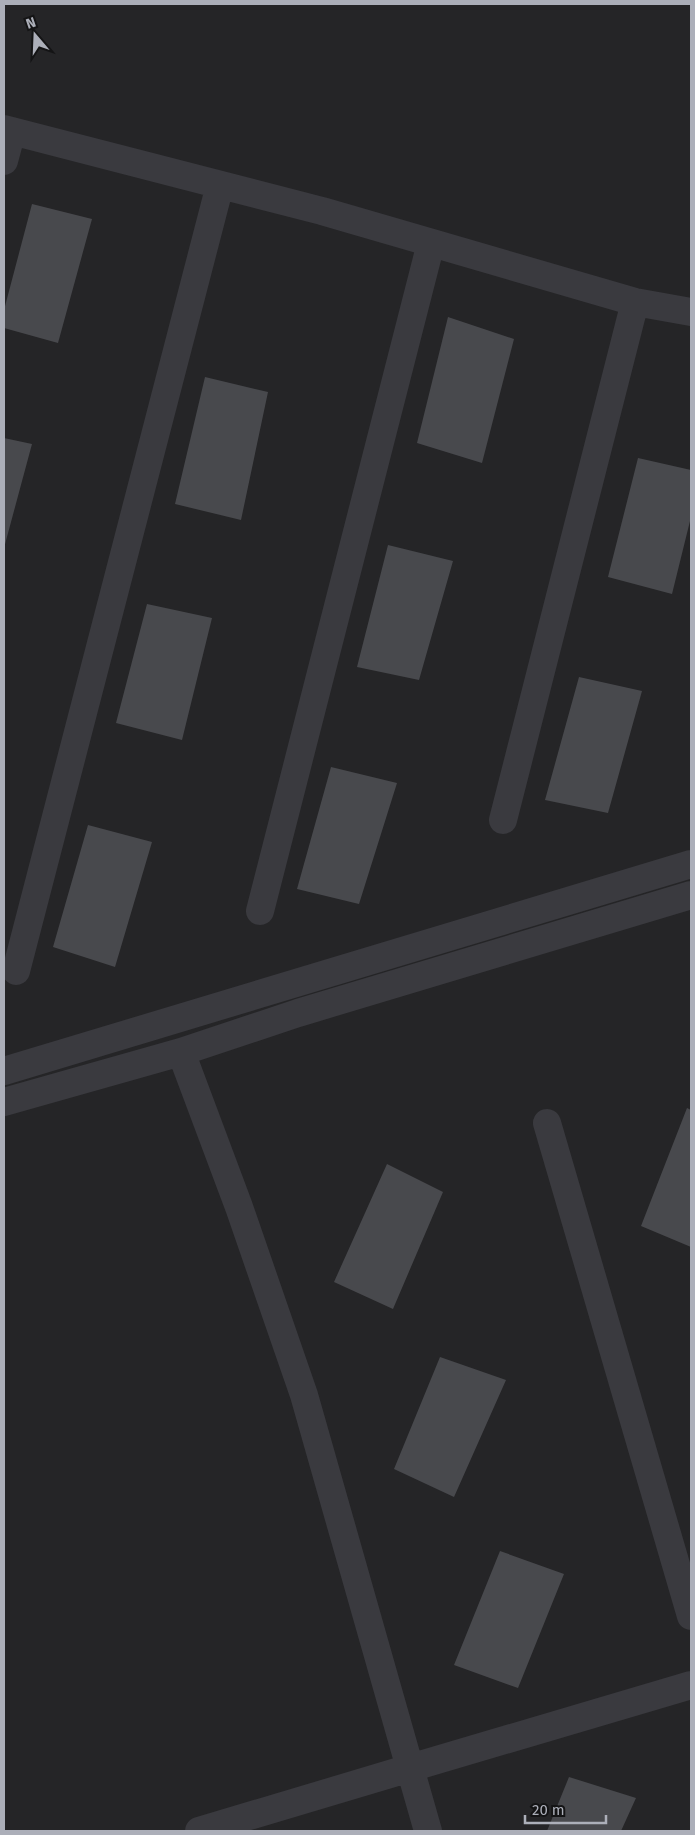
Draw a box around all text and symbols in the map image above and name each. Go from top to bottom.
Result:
north arrow [10,10,60,60]
text: N [24,14,38,33]
scale bar [525,1792,606,1824]
text: 20 m [532,1801,565,1819]

